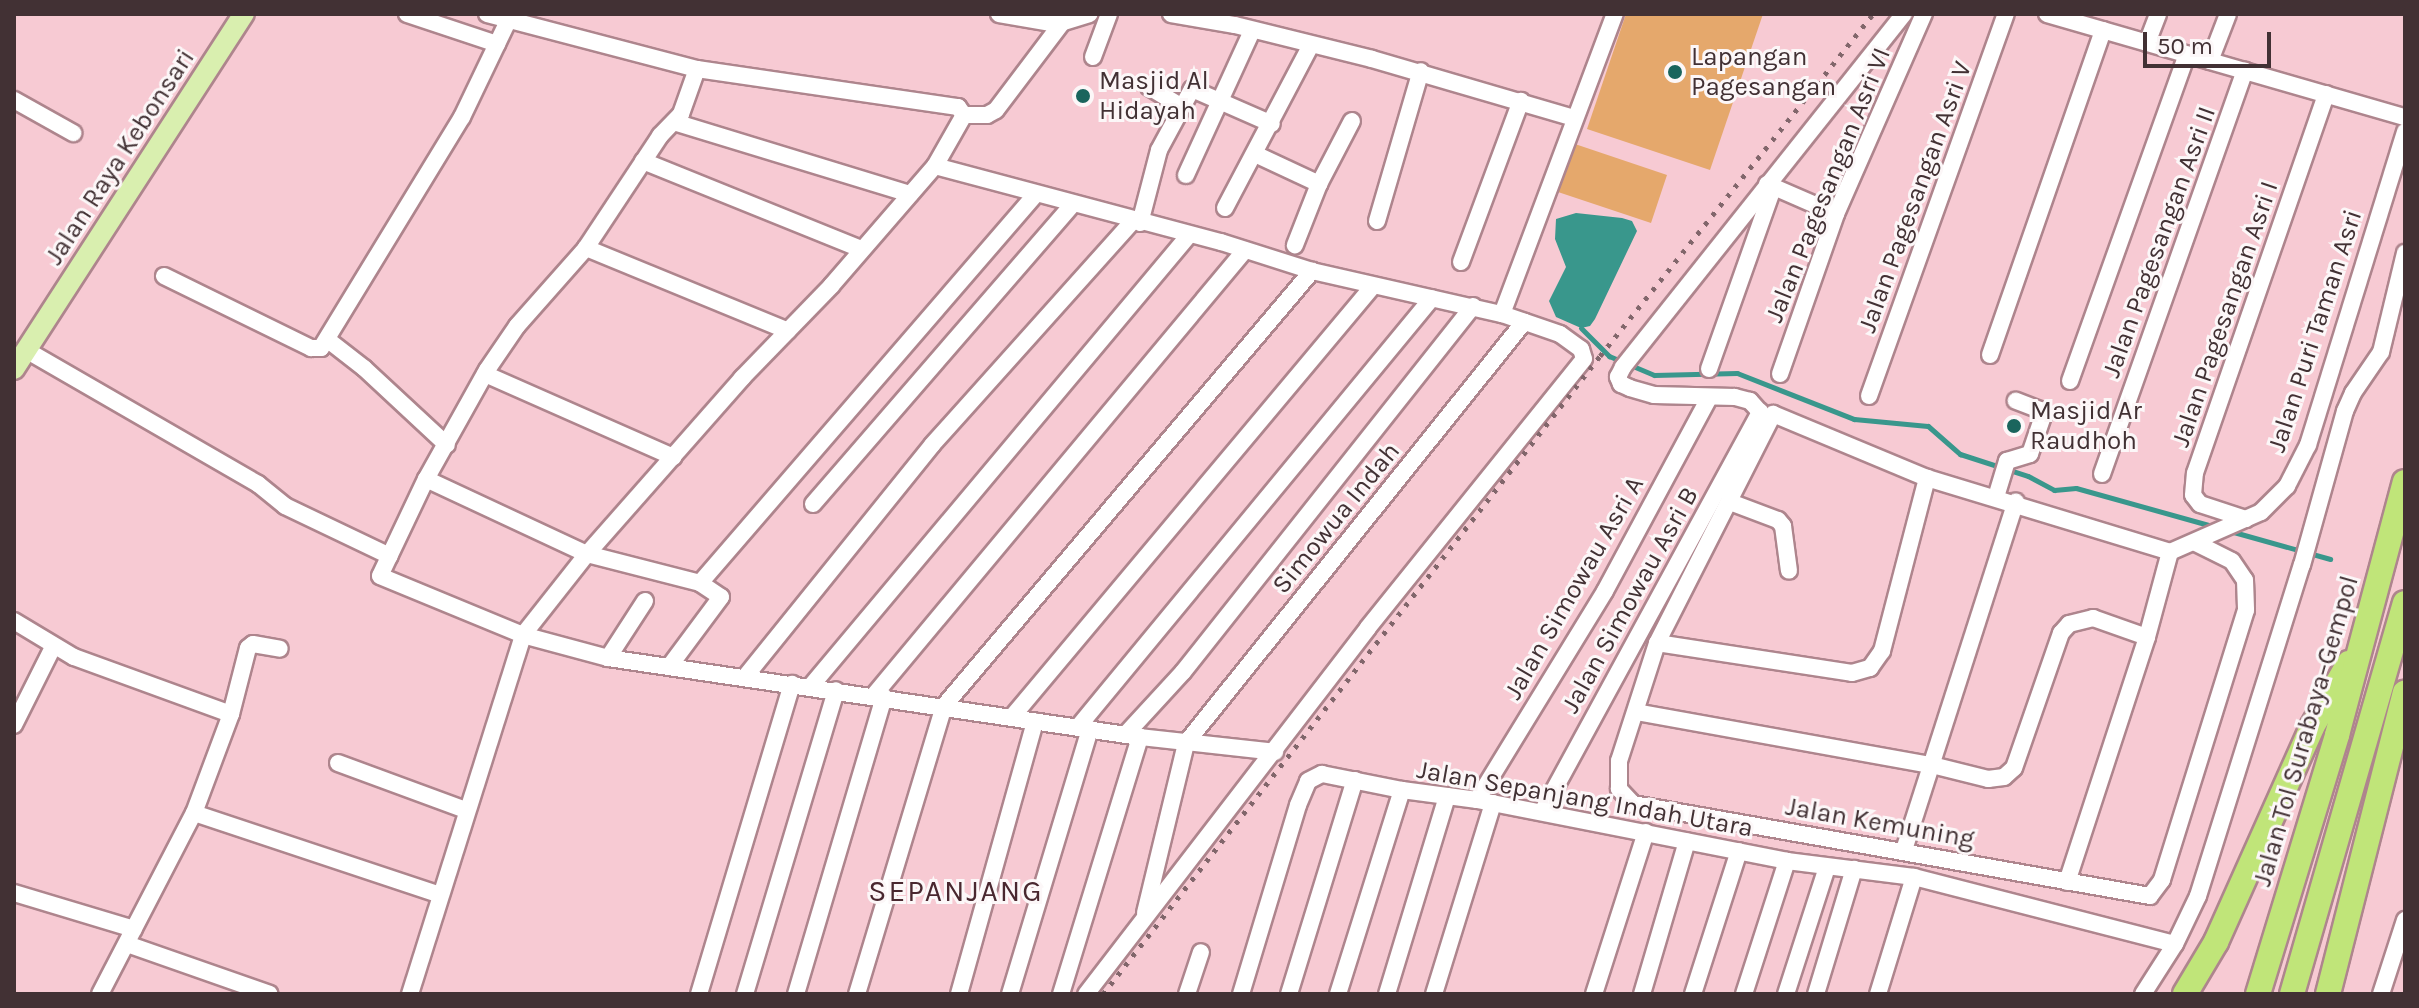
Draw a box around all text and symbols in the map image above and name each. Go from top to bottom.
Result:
scale bar [2147,16,2275,66]
text: 50 m [2157,32,2213,60]
place label: Lapangan Pagesangan [1691,41,1836,102]
street label: Jalan Raya Kebonsari [39,43,201,271]
street label: Jalan Pagesangan Asri VI [1759,43,1897,327]
street label: Jalan Pagesangan Asri V [1851,57,1979,337]
marker: Lapangan Pagesangan [1666,63,1684,81]
place label: Masjid Al Hidayah [1099,65,1209,126]
marker: Masjid Al Hidayah [1074,87,1092,105]
street label: Jalan Pagesangan Asri II [2095,102,2223,382]
street label: Jalan Pagesangan Asri I [2165,177,2285,451]
street label: Jalan Puri Taman Asri [2261,206,2369,456]
place label: Masjid Ar Raudhoh [2030,395,2142,456]
marker: Masjid Ar Raudhoh [2005,417,2023,435]
street label: Simowua Indah [1266,436,1406,600]
street label: Jalan Simowau Asri A [1497,471,1651,705]
street label: Jalan Simowau Asri B [1555,482,1705,718]
street label: Jalan Tol Surabaya–Gempol [2247,572,2365,890]
street label: Jalan Sepanjang Indah Utara [1414,754,1756,844]
street label: Jalan Kemuning [1783,791,1977,855]
district label: SEPANJANG [868,873,1044,909]

